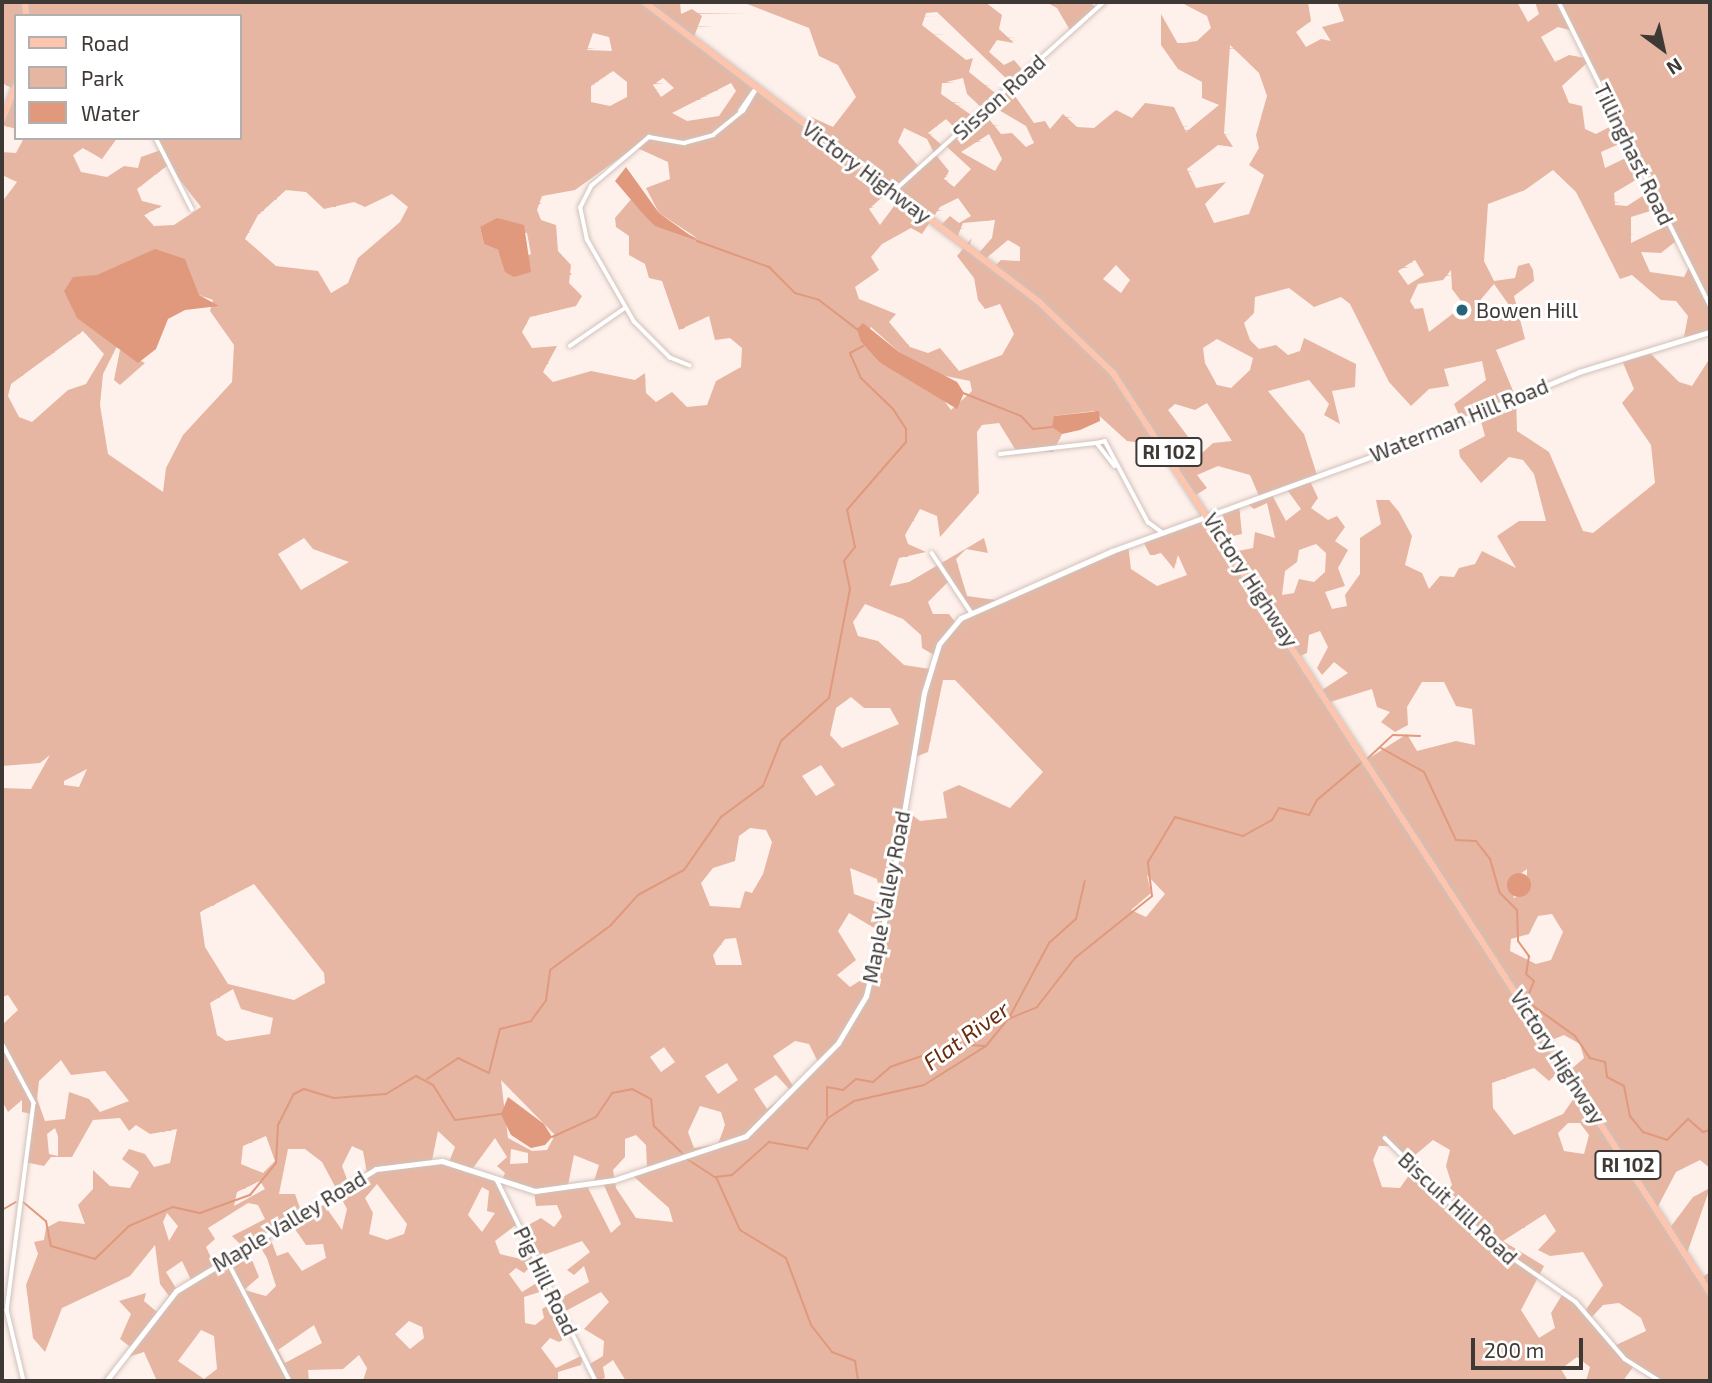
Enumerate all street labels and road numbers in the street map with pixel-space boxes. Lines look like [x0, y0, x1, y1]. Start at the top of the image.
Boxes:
street label: Sisson Road [948, 49, 1050, 145]
street label: Tillinghast Road [1589, 79, 1679, 229]
street label: Victory Highway [797, 115, 937, 229]
street label: Waterman Hill Road [1366, 373, 1552, 467]
road number: RI 102 [1134, 436, 1204, 467]
street label: Victory Highway [1198, 508, 1304, 652]
street label: Maple Valley Road [857, 808, 915, 986]
street label: Victory Highway [1505, 985, 1611, 1129]
street label: Biscuit Hill Road [1393, 1146, 1523, 1270]
road number: RI 102 [1593, 1149, 1663, 1180]
street label: Maple Valley Road [207, 1165, 371, 1277]
street label: Pig Hill Road [509, 1222, 583, 1340]

